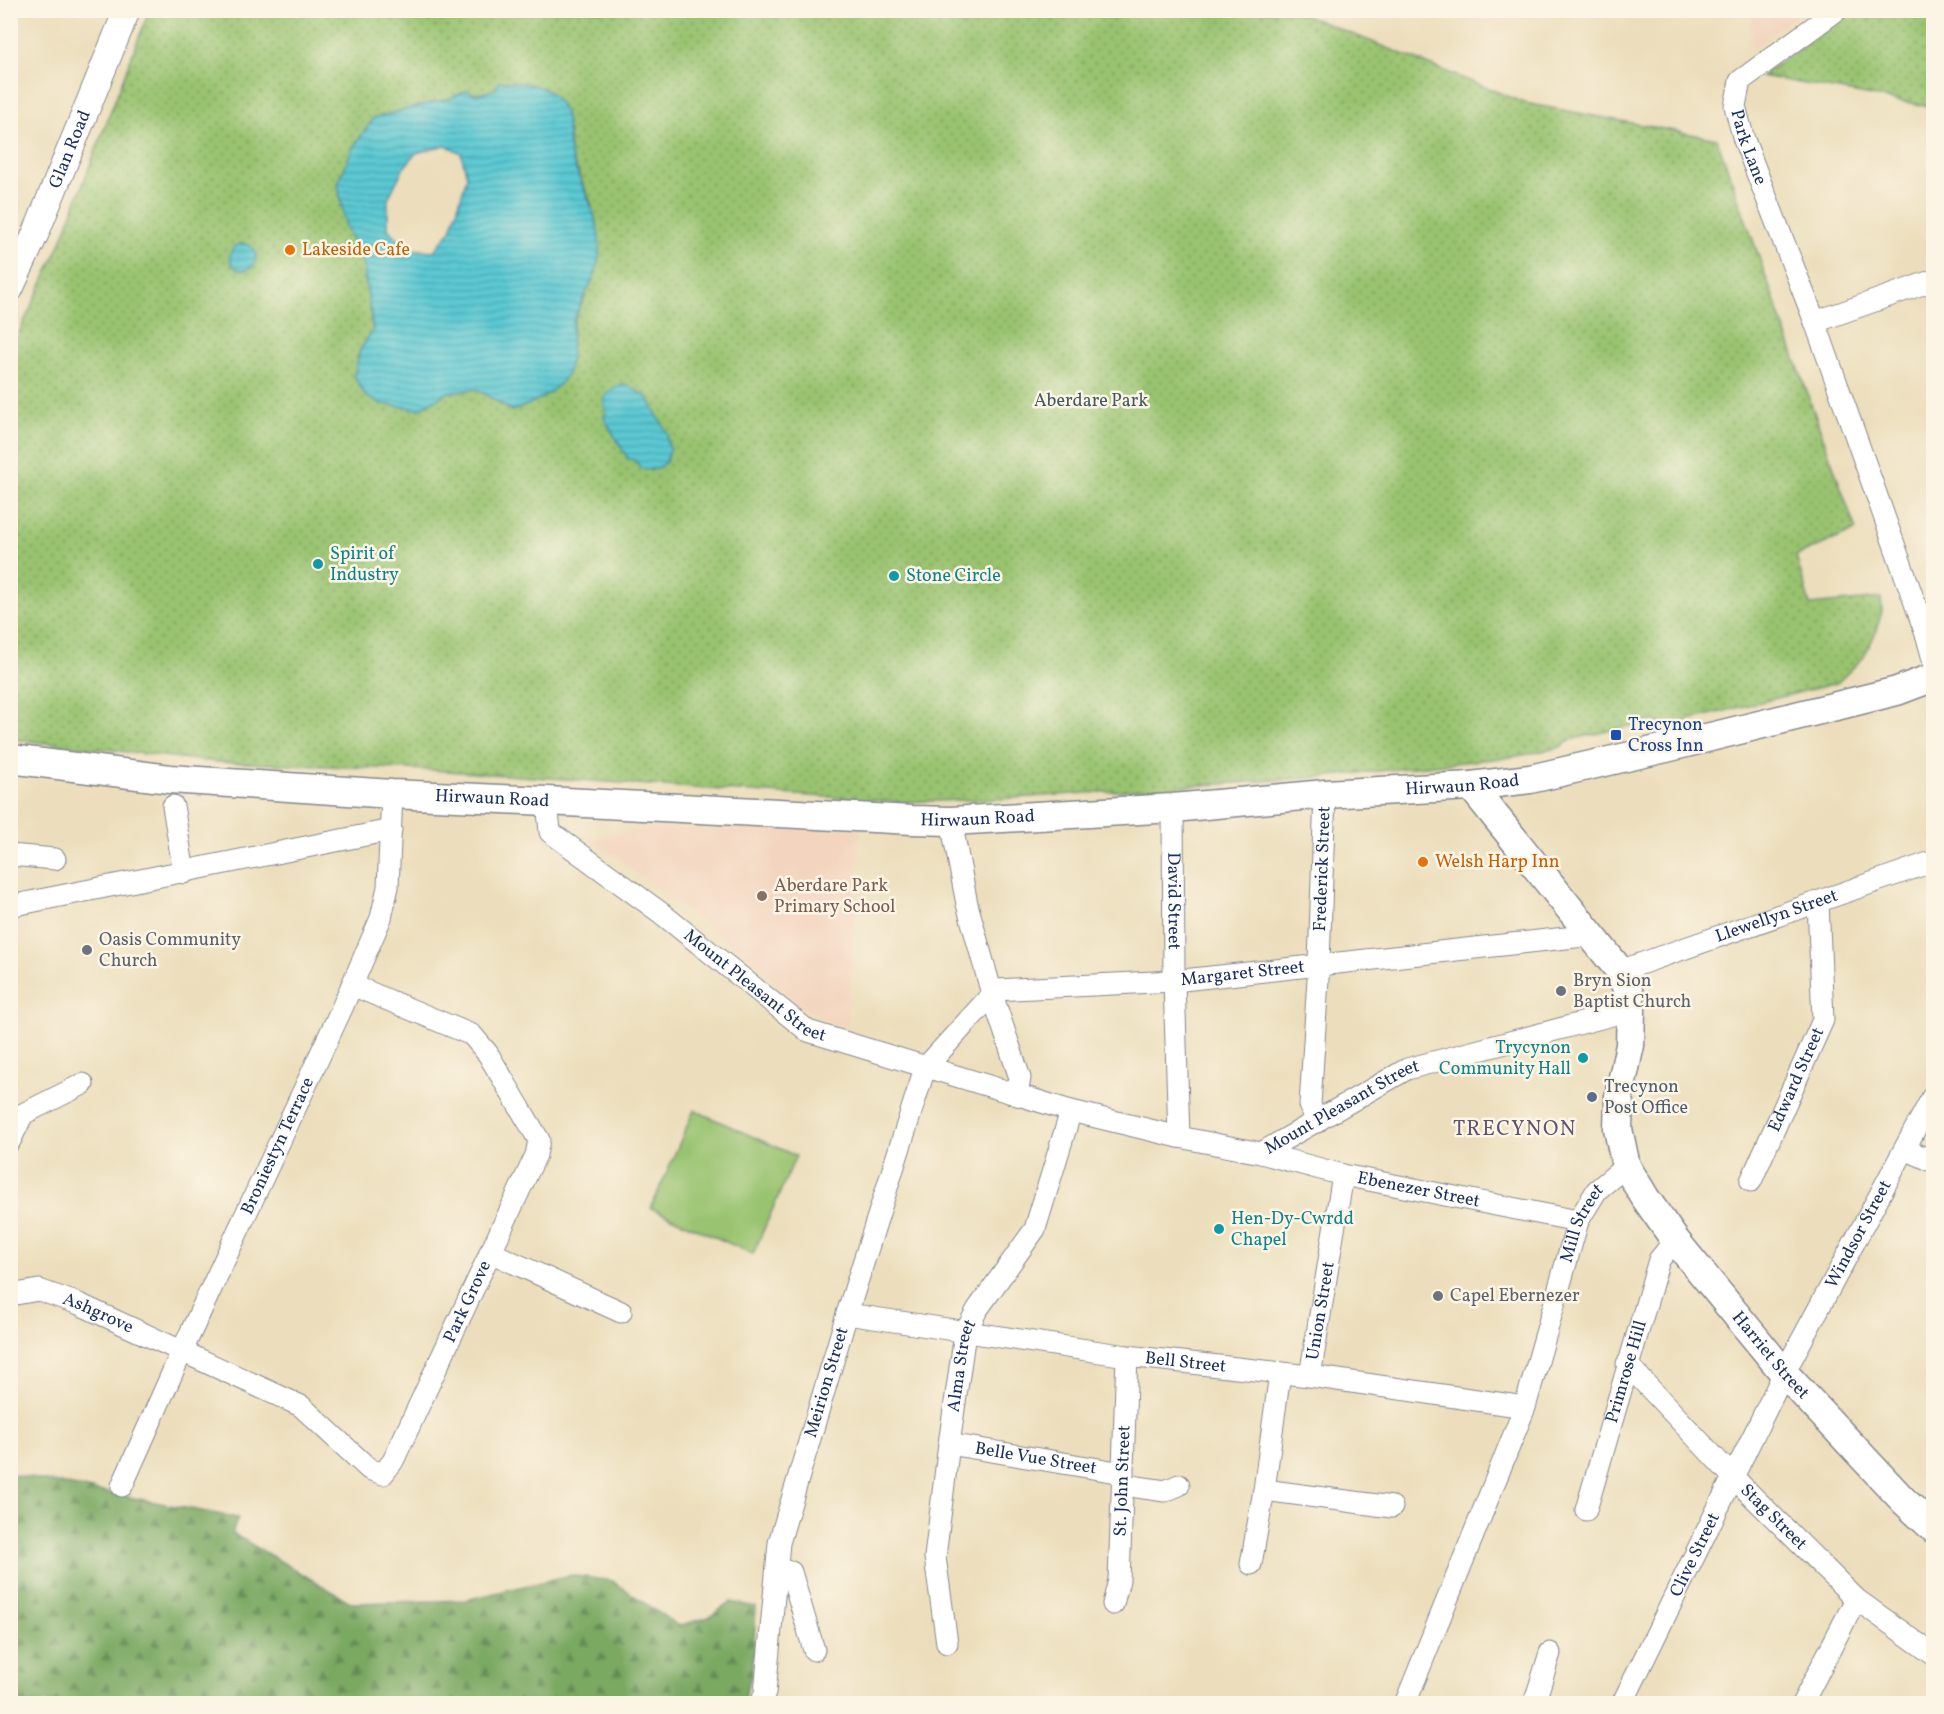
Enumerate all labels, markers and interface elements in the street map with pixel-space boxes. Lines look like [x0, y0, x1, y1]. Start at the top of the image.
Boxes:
street label: Glan Road [43, 106, 97, 192]
street label: Park Lane [1724, 107, 1773, 189]
place label: Lakeside Cafe [302, 238, 410, 263]
marker: Lakeside Cafe [283, 243, 297, 257]
park label: Aberdare Park [1034, 389, 1148, 414]
place label: Spirit of Industry [330, 542, 399, 588]
marker: Spirit of Industry [311, 557, 325, 571]
place label: Stone Circle [906, 564, 1001, 589]
marker: Stone Circle [887, 569, 901, 583]
place label: Trecynon Cross Inn [1628, 713, 1704, 759]
marker: Trecynon Cross Inn [1609, 728, 1623, 742]
street label: Hirwaun Road [1404, 768, 1521, 802]
street label: Hirwaun Road [434, 783, 550, 814]
street label: Hirwaun Road [920, 804, 1035, 834]
street label: Frederick Street [1308, 806, 1337, 932]
place label: Welsh Harp Inn [1435, 850, 1560, 875]
street label: David Street [1161, 852, 1186, 950]
marker: Welsh Harp Inn [1416, 855, 1430, 869]
place label: Aberdare Park Primary School [774, 874, 895, 920]
street label: Llewellyn Street [1712, 883, 1841, 949]
marker: Aberdare Park Primary School [755, 889, 769, 903]
street label: Mount Pleasant Street [678, 923, 829, 1048]
place label: Oasis Community Church [99, 928, 241, 974]
marker: Oasis Community Church [80, 943, 94, 957]
street label: Margaret Street [1179, 954, 1306, 993]
place label: Bryn Sion Baptist Church [1573, 969, 1692, 1015]
marker: Bryn Sion Baptist Church [1554, 984, 1568, 998]
street label: Edward Street [1762, 1023, 1831, 1136]
place label: Trycynon Community Hall [1439, 1036, 1571, 1082]
marker: Trycynon Community Hall [1576, 1051, 1590, 1065]
street label: Mount Pleasant Street [1260, 1054, 1422, 1161]
street label: Broniestyn Terrace [235, 1073, 321, 1219]
place label: Trecynon Post Office [1604, 1075, 1688, 1121]
marker: Trecynon Post Office [1585, 1090, 1599, 1104]
district label: TRECYNON [1453, 1115, 1577, 1144]
street label: Ebenezer Street [1355, 1166, 1482, 1214]
street label: Windsor Street [1819, 1176, 1898, 1293]
street label: Mill Street [1554, 1177, 1609, 1265]
place label: Hen-Dy-Cwrdd Chapel [1231, 1207, 1354, 1253]
marker: Hen-Dy-Cwrdd Chapel [1212, 1222, 1226, 1236]
street label: Park Grove [437, 1256, 498, 1347]
street label: Union Street [1300, 1260, 1341, 1362]
place label: Capel Ebernezer [1450, 1284, 1580, 1309]
street label: Ashgrove [59, 1287, 138, 1340]
marker: Capel Ebernezer [1431, 1289, 1445, 1303]
street label: Harriet Street [1726, 1306, 1815, 1405]
street label: Alma Street [941, 1315, 983, 1414]
street label: Primrose Hill [1599, 1317, 1653, 1426]
street label: Meirion Street [798, 1324, 855, 1441]
street label: Bell Street [1144, 1346, 1227, 1379]
street label: St. John Street [1108, 1424, 1137, 1537]
street label: Belle Vue Street [973, 1436, 1099, 1481]
street label: Stag Street [1734, 1478, 1813, 1556]
street label: Clive Street [1664, 1508, 1726, 1601]

